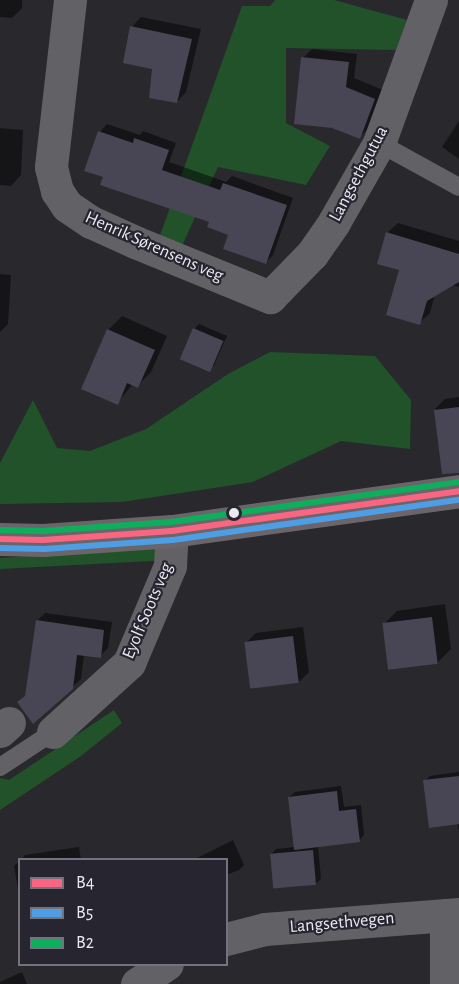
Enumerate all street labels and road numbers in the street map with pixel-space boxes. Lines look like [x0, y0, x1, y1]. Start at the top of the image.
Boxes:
street label: Langsethgutua [325, 123, 393, 225]
street label: Henrik Sørensens veg [82, 207, 226, 287]
street label: Eyolf Soots veg [118, 560, 178, 662]
street label: Langsethvegen [289, 908, 395, 938]

